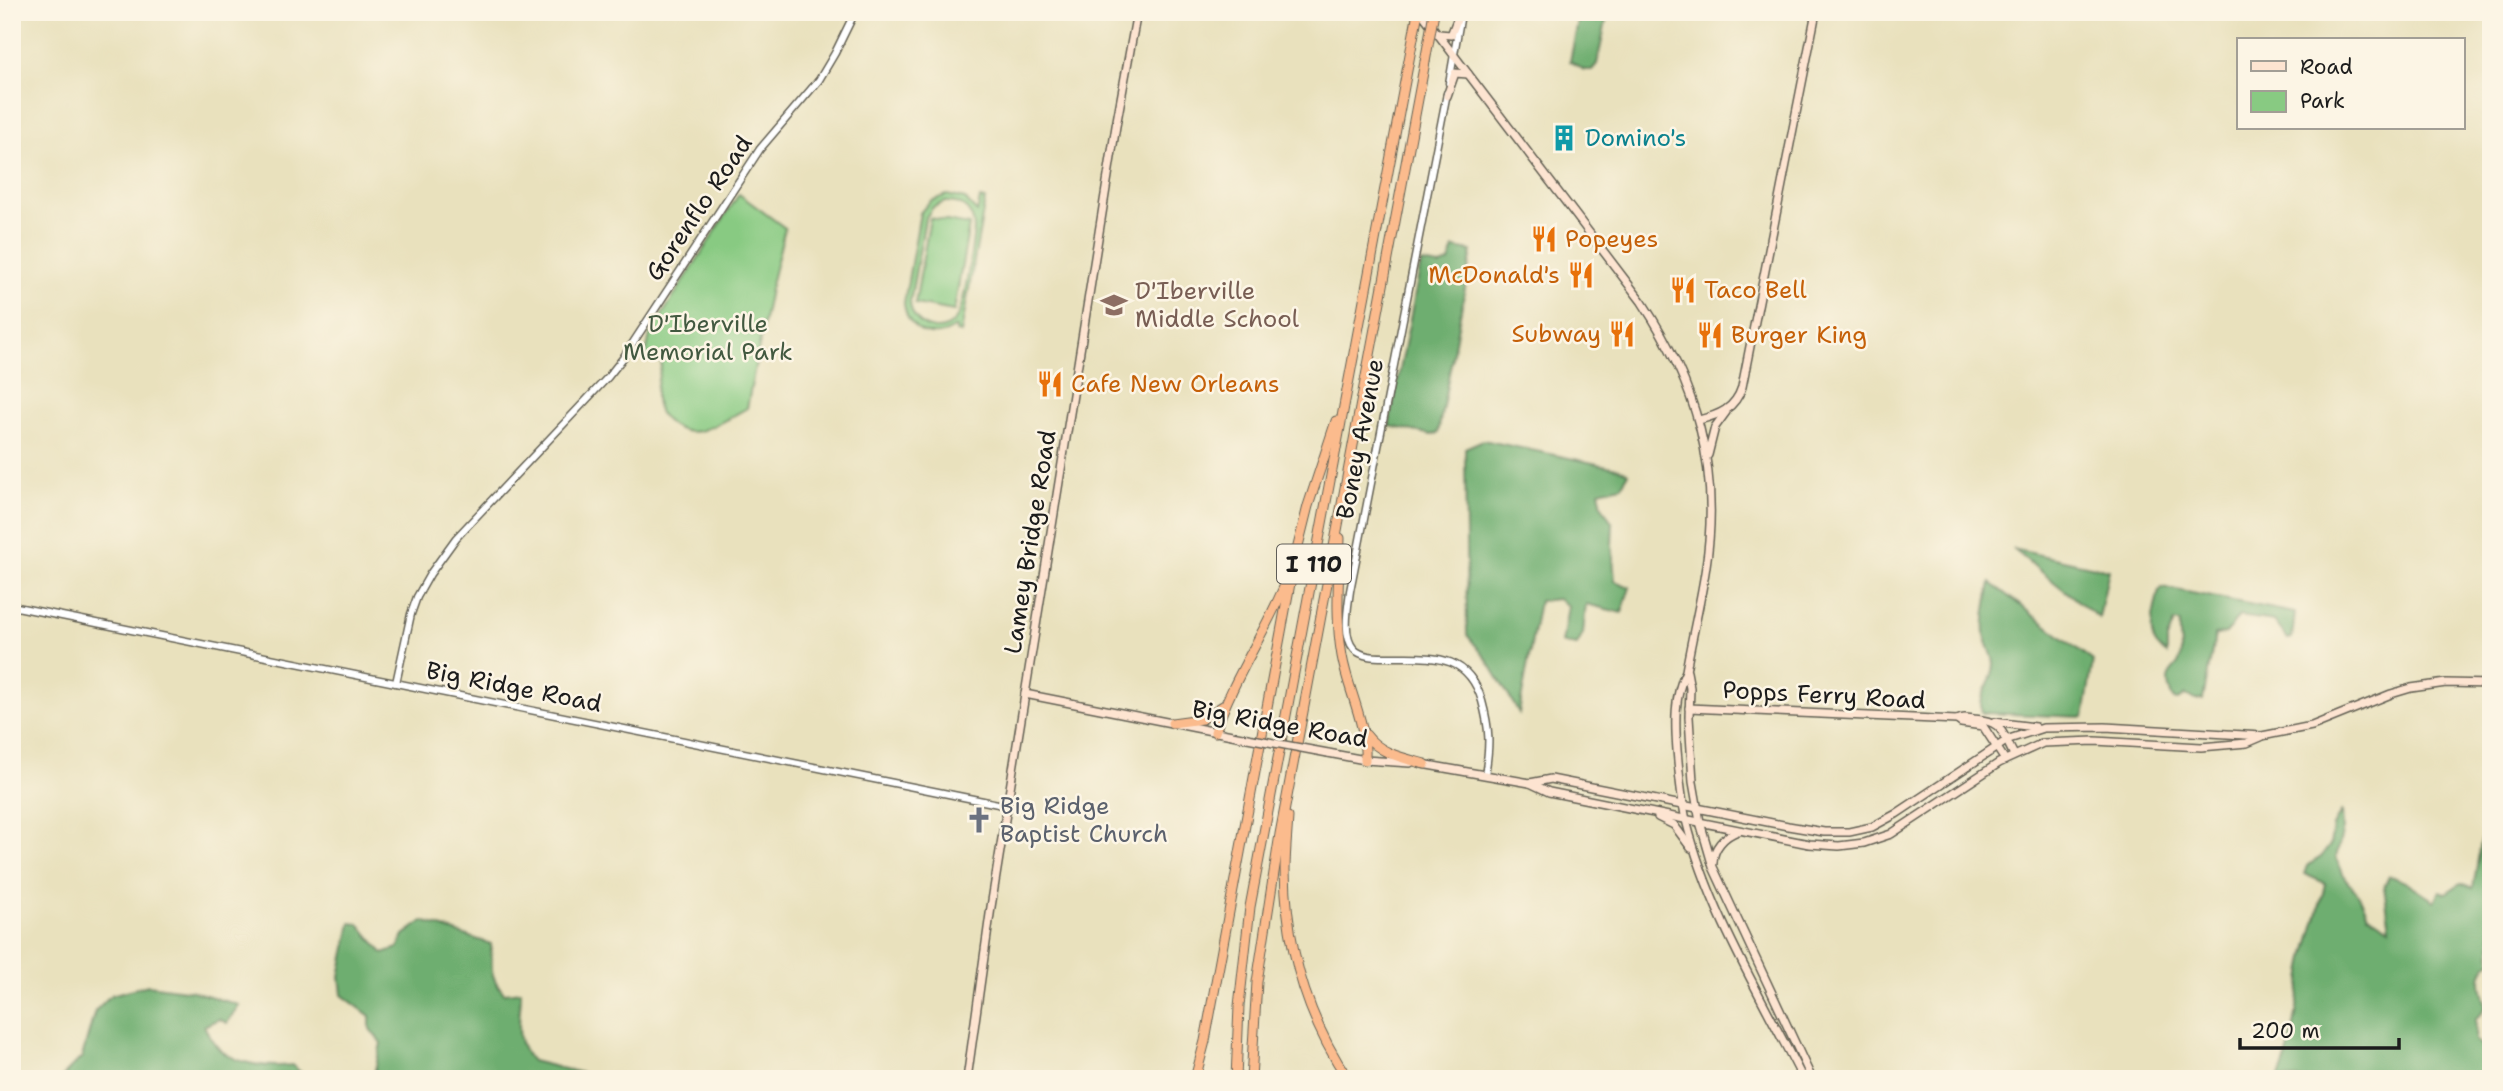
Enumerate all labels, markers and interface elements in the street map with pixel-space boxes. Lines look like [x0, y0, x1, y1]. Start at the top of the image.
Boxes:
legend [2237, 38, 2464, 130]
text: Road [2300, 53, 2353, 81]
text: Park [2300, 87, 2345, 115]
place label: Domino's [1585, 122, 1686, 154]
building icon: Domino's [1549, 123, 1579, 153]
street label: Gorenflo Road [638, 129, 760, 287]
place label: Popeyes [1565, 223, 1658, 255]
restaurant icon: Popeyes [1529, 224, 1559, 254]
place label: McDonald's [1428, 259, 1560, 291]
restaurant icon: McDonald's [1566, 260, 1596, 290]
place label: Taco Bell [1704, 274, 1807, 306]
place label: D'Iberville Middle School [1135, 275, 1300, 335]
restaurant icon: Taco Bell [1668, 275, 1698, 305]
school or university icon: D'Iberville Middle School [1099, 290, 1129, 320]
park label: D'Iberville Memorial Park [623, 308, 793, 368]
place label: Subway [1512, 318, 1601, 350]
restaurant icon: Subway [1607, 319, 1637, 349]
place label: Burger King [1731, 319, 1867, 351]
restaurant icon: Burger King [1695, 320, 1725, 350]
street label: Boney Avenue [1329, 356, 1391, 522]
place label: Cafe New Orleans [1071, 368, 1280, 400]
restaurant icon: Cafe New Orleans [1035, 369, 1065, 399]
street label: Lamey Bridge Road [996, 428, 1064, 656]
road number: I 110 [1277, 544, 1351, 584]
street label: Big Ridge Road [424, 654, 604, 720]
street label: Popps Ferry Road [1722, 674, 1926, 716]
street label: Big Ridge Road [1190, 693, 1370, 755]
place label: Big Ridge Baptist Church [1000, 790, 1168, 850]
church icon: Big Ridge Baptist Church [964, 805, 994, 835]
scale bar [2240, 1007, 2400, 1051]
text: 200 m [2251, 1017, 2320, 1045]

